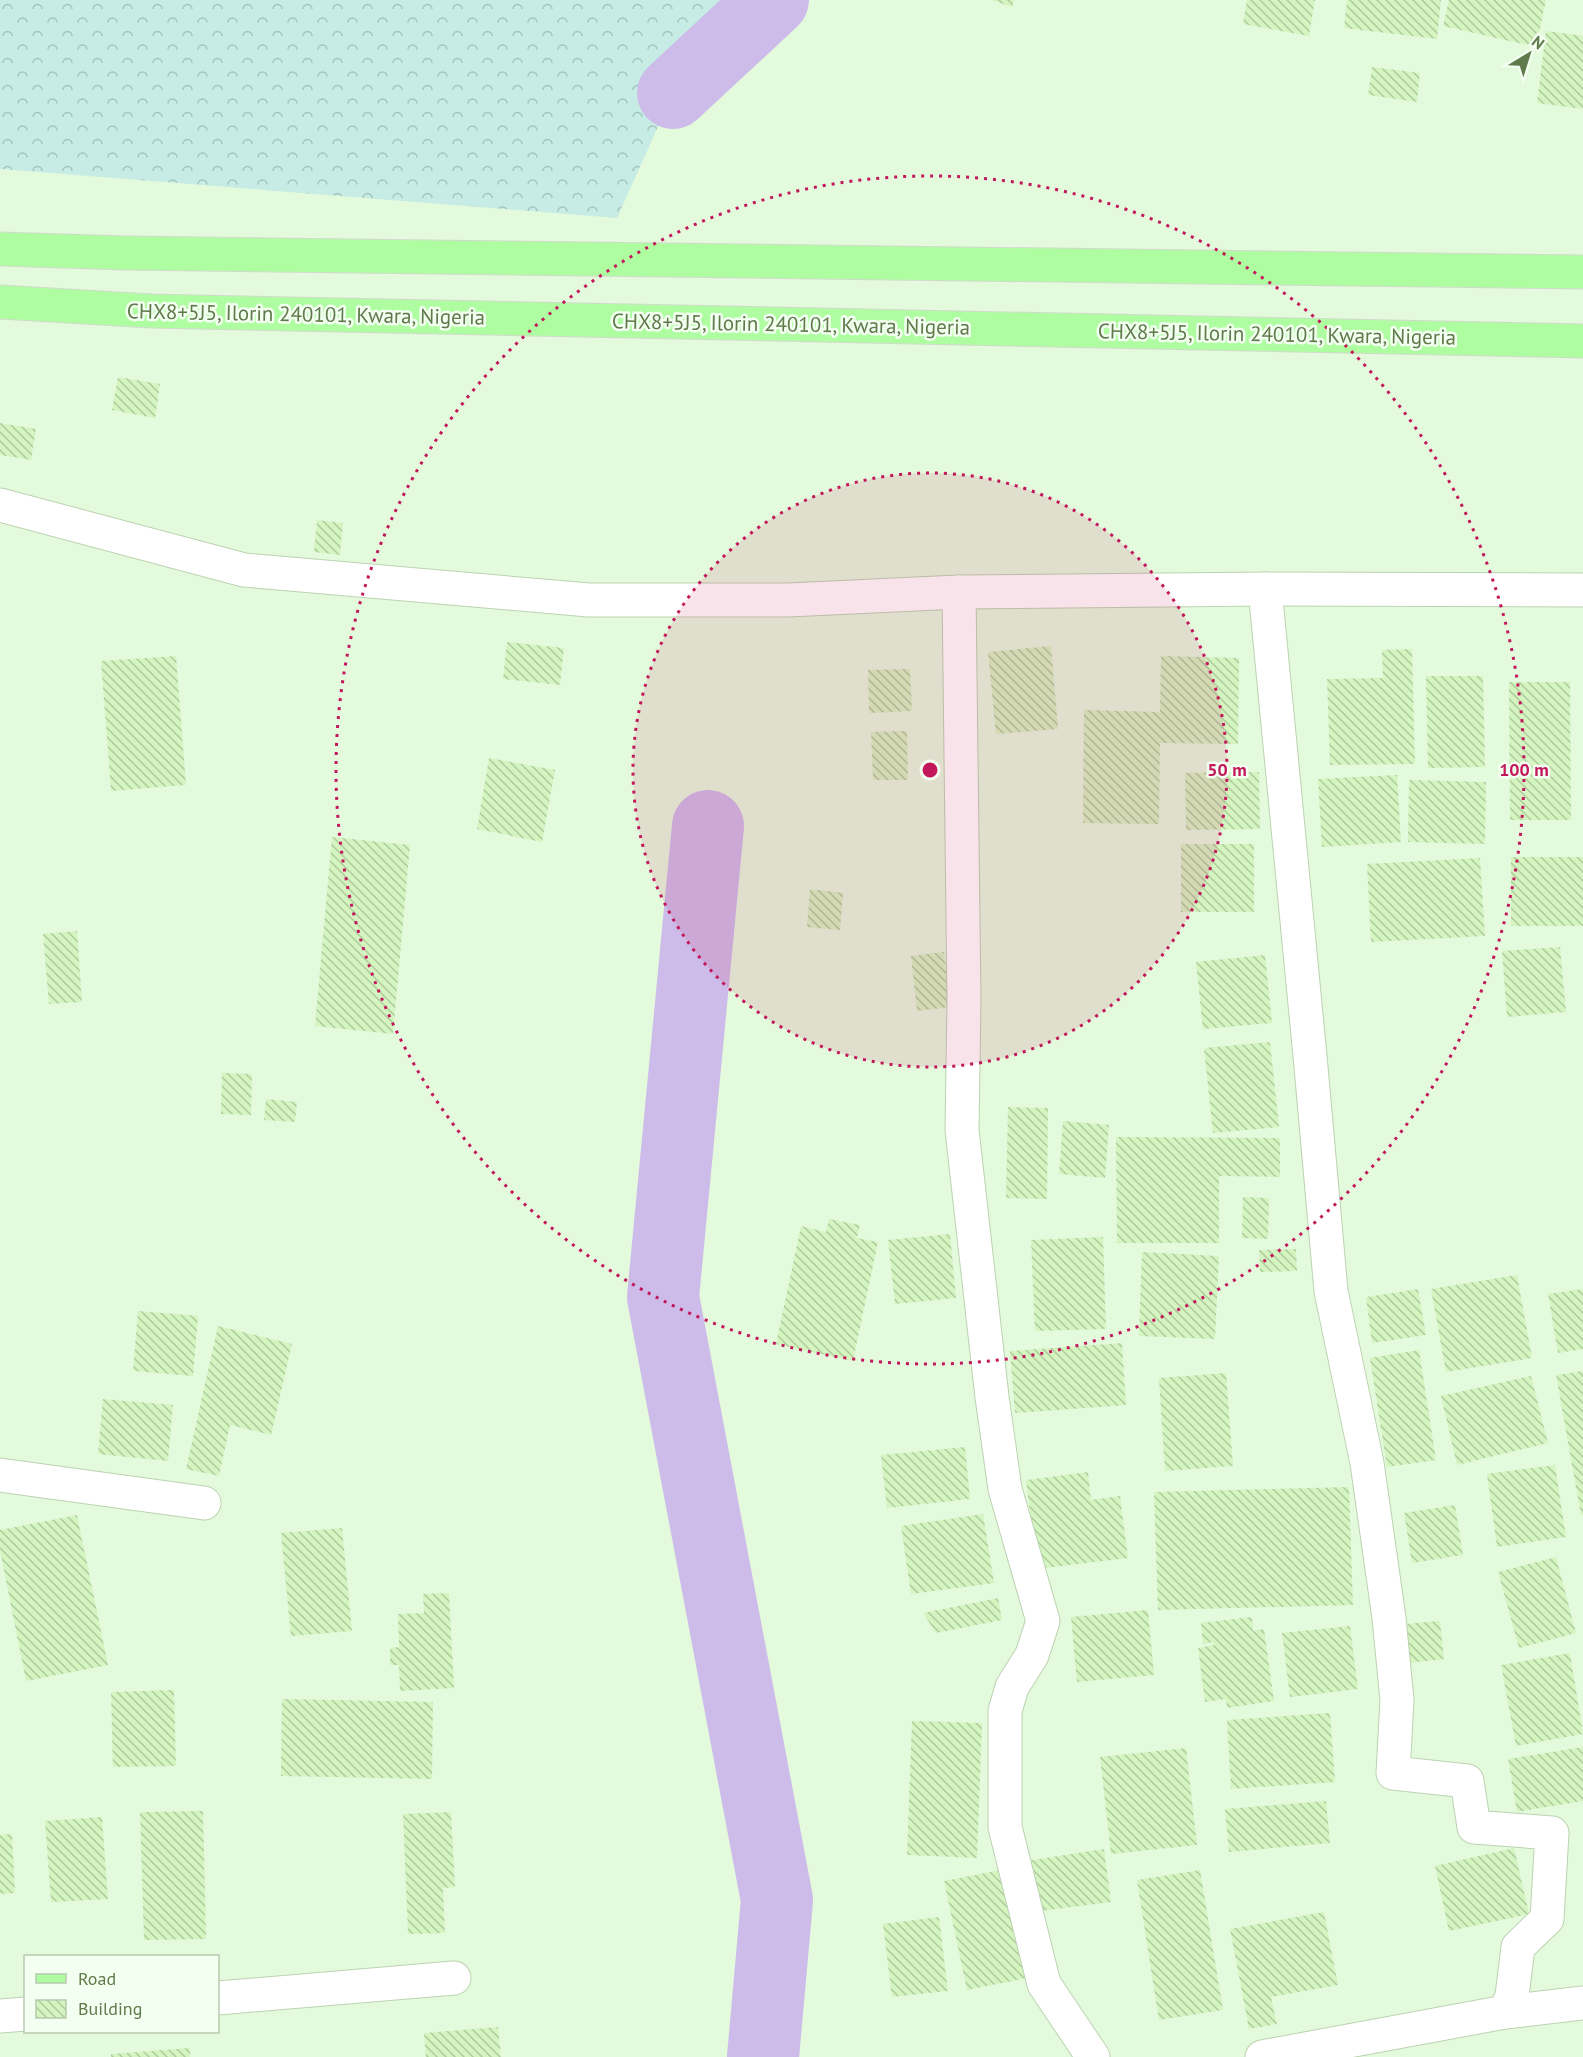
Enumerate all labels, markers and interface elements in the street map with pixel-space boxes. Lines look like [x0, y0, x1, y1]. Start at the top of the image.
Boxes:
north arrow [1499, 24, 1559, 84]
text: N [1528, 31, 1549, 53]
street label: CHX8+5J5, Ilorin 240101, Kwara, Nigeria [127, 297, 485, 331]
street label: CHX8+5J5, Ilorin 240101, Kwara, Nigeria [612, 307, 970, 341]
street label: CHX8+5J5, Ilorin 240101, Kwara, Nigeria [1098, 317, 1456, 351]
text: 50 m [1207, 758, 1247, 781]
text: 100 m [1499, 758, 1549, 781]
centre of rings [920, 760, 940, 780]
legend [24, 1955, 219, 2033]
text: Road [78, 1967, 116, 1990]
text: Building [78, 1997, 142, 2020]

